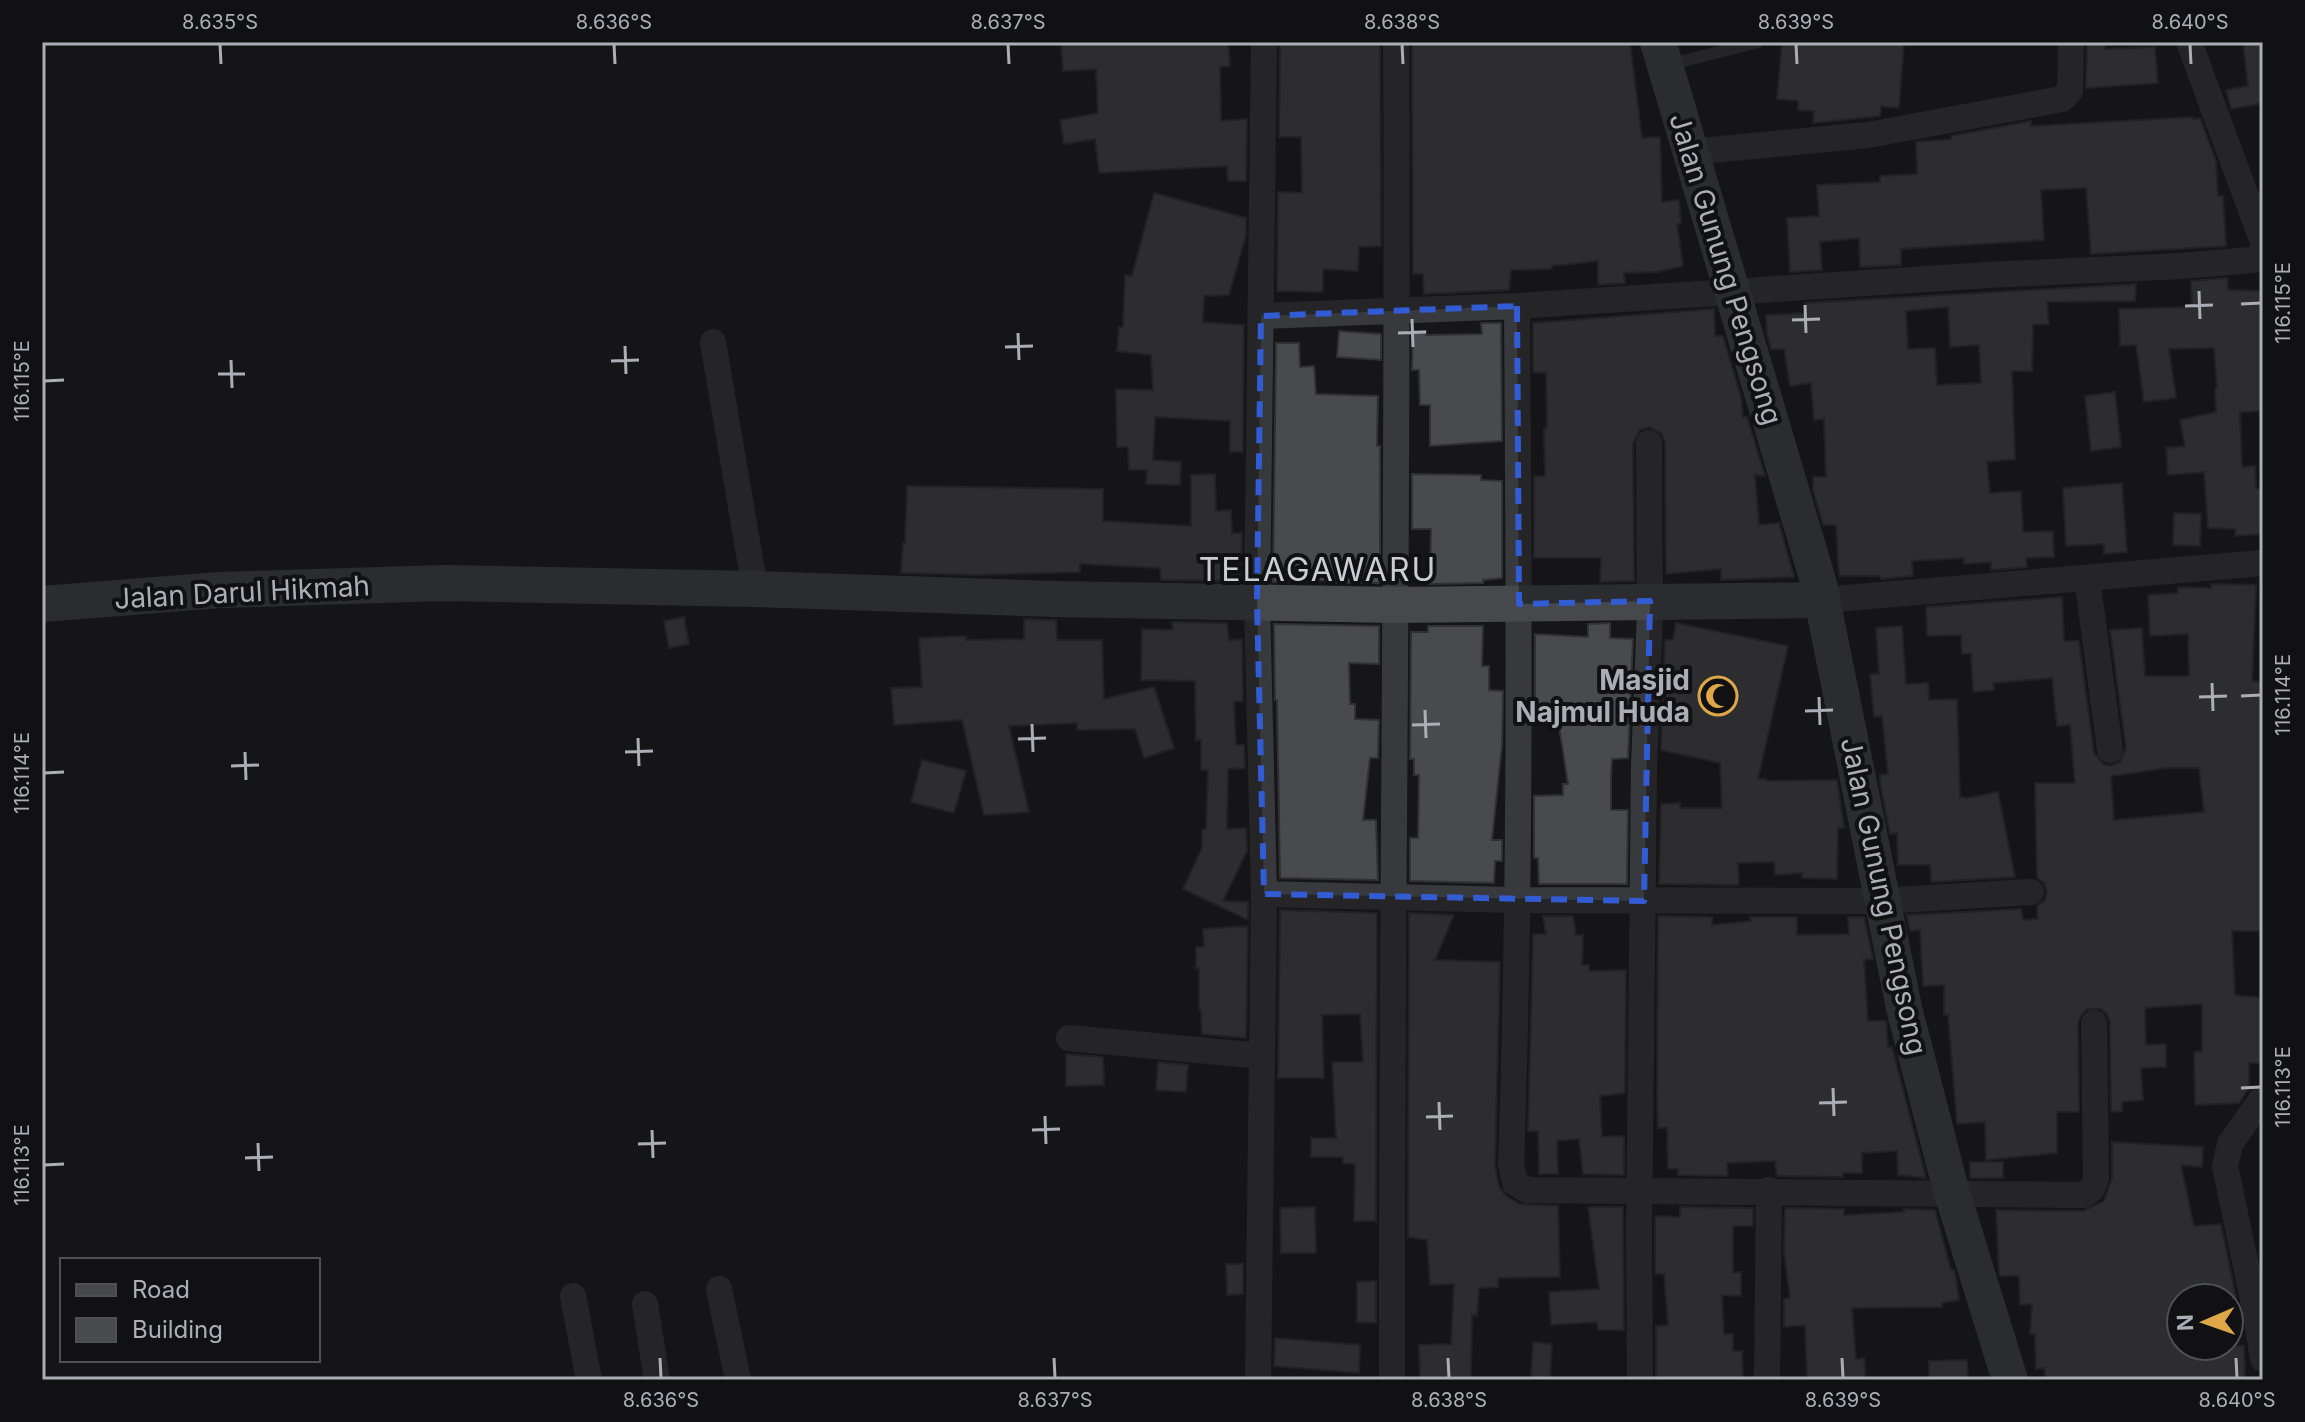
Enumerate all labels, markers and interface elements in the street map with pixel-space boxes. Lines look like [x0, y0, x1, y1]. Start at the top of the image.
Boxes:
text: 8.635°S [182, 10, 258, 34]
text: 8.636°S [576, 10, 652, 34]
text: 8.637°S [970, 10, 1046, 34]
text: 8.638°S [1364, 10, 1440, 34]
text: 8.639°S [1758, 10, 1834, 34]
text: 8.640°S [2151, 10, 2229, 34]
street label: Jalan Gunung Pengsong [1662, 109, 1790, 429]
text: 116.115°E [2271, 262, 2295, 344]
text: 116.115°E [10, 340, 34, 422]
district label: TELAGAWARU [1199, 550, 1437, 589]
street label: Jalan Darul Hikmah [113, 568, 371, 616]
text: 116.114°E [2271, 654, 2295, 736]
place label: Masjid Najmul Huda [1515, 663, 1690, 729]
mosque icon: Masjid Najmul Huda [1697, 675, 1739, 717]
text: 116.114°E [10, 732, 34, 814]
street label: Jalan Gunung Pengsong [1834, 734, 1934, 1058]
text: 116.113°E [2271, 1046, 2295, 1128]
text: 116.113°E [10, 1124, 34, 1206]
legend [60, 1258, 320, 1362]
text: Road [132, 1275, 190, 1304]
north arrow [2165, 1282, 2245, 1362]
text: N [2172, 1314, 2198, 1332]
text: Building [132, 1315, 223, 1344]
text: 8.636°S [623, 1388, 699, 1412]
text: 8.637°S [1017, 1388, 1093, 1412]
text: 8.638°S [1411, 1388, 1487, 1412]
text: 8.639°S [1805, 1388, 1881, 1412]
text: 8.640°S [2198, 1388, 2276, 1412]

